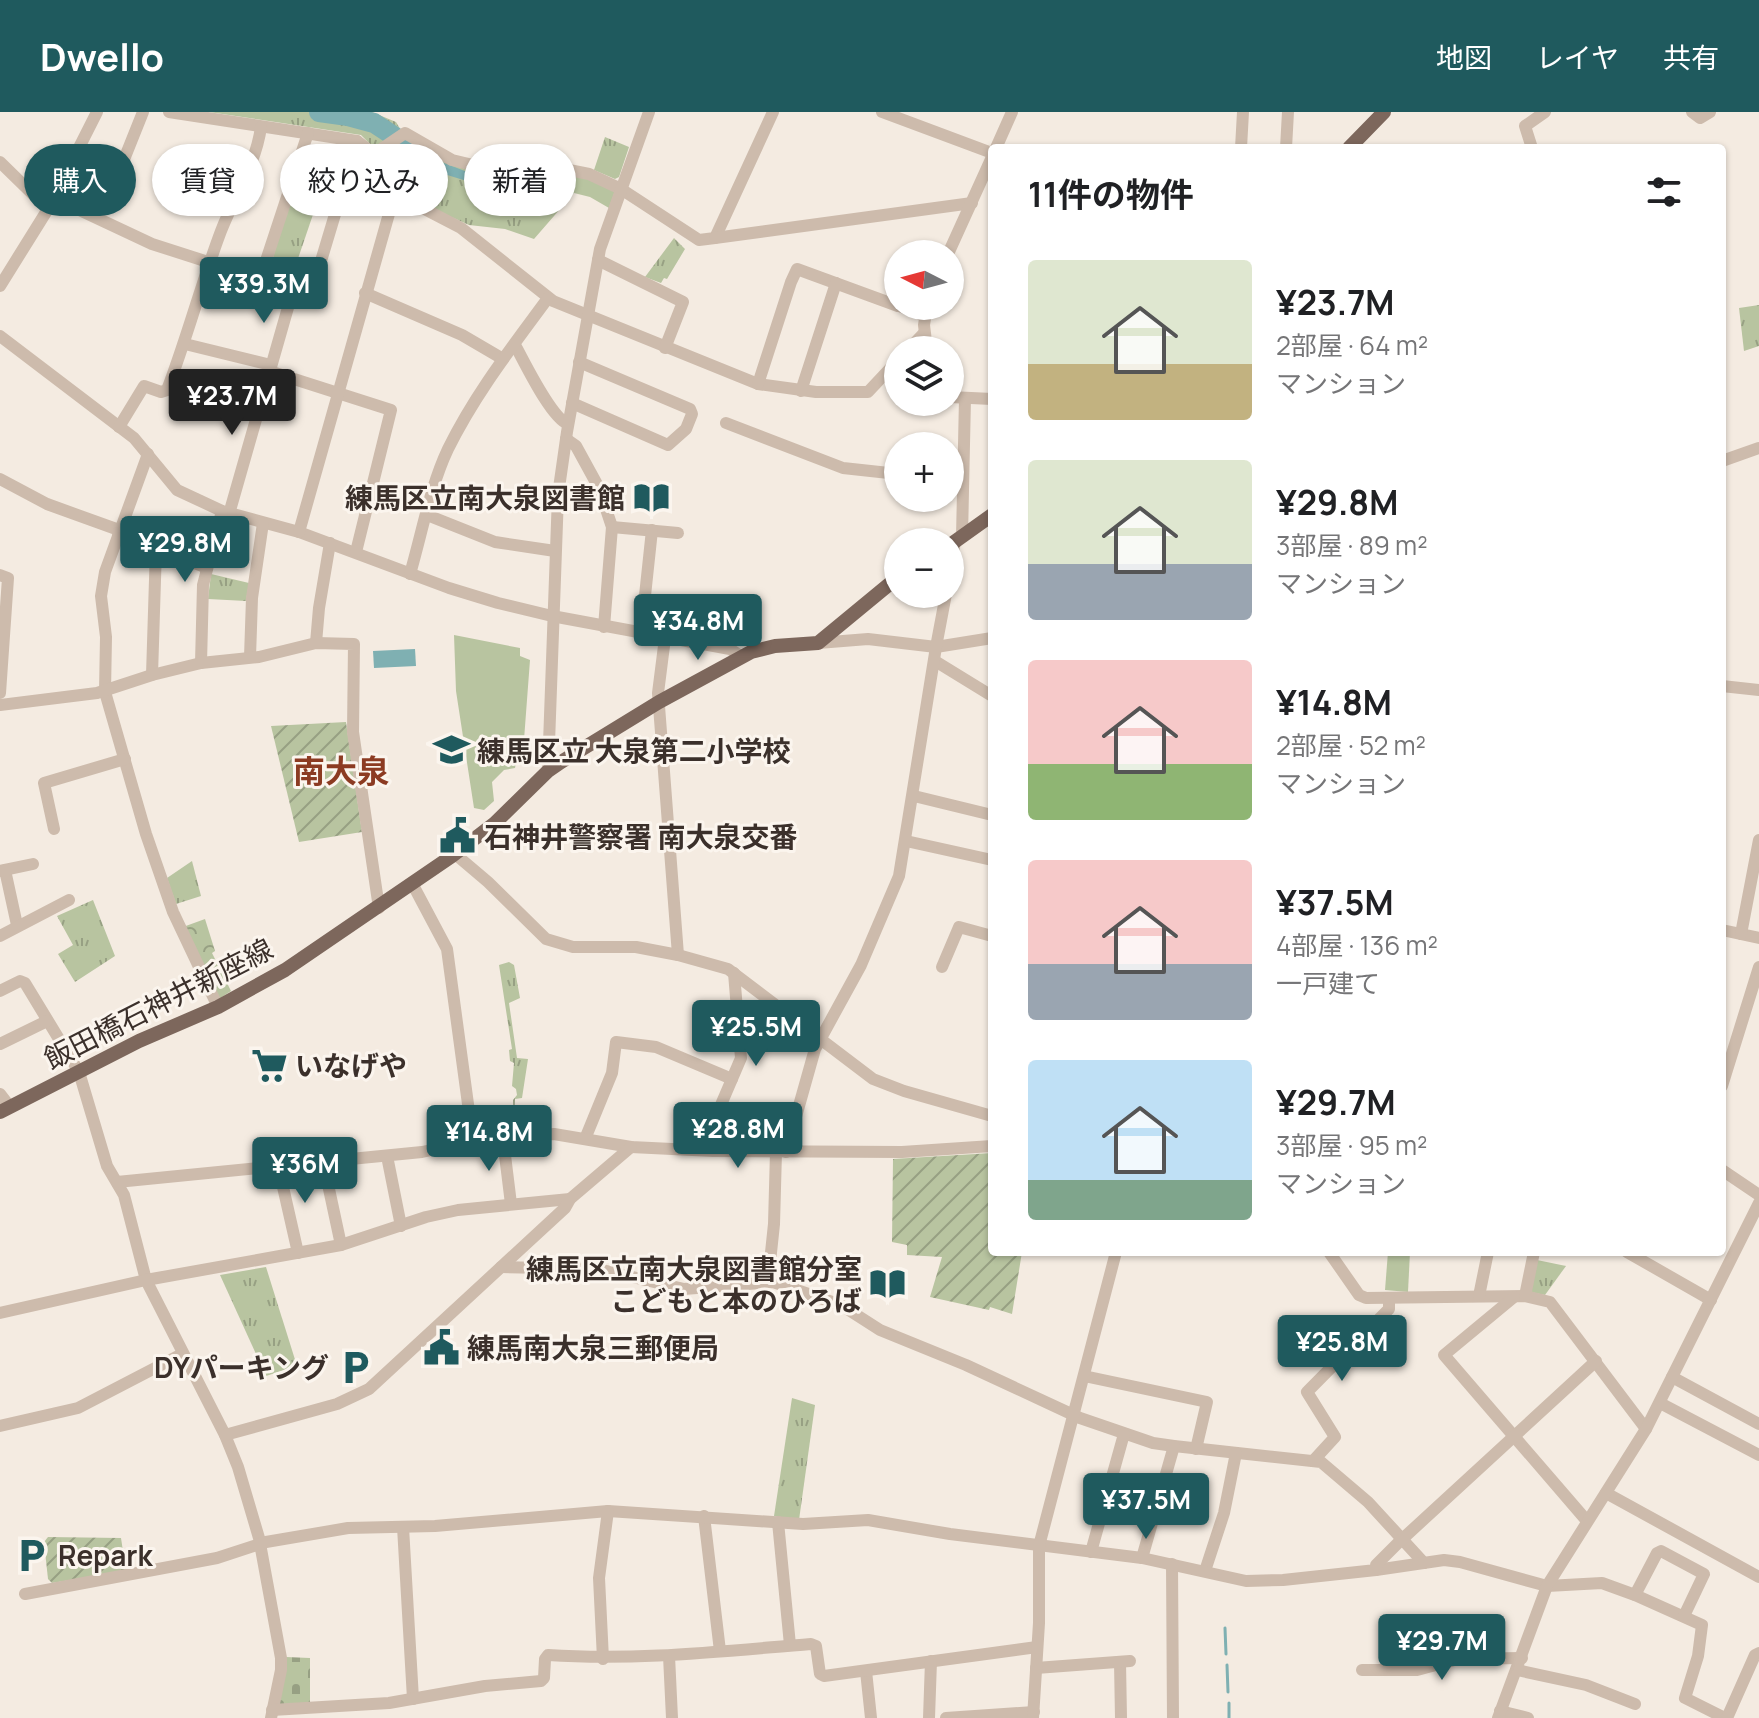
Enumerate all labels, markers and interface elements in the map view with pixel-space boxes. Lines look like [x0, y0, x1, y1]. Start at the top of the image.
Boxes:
text: Dwello [40, 30, 164, 82]
text: 地図 [1436, 38, 1492, 76]
text: レイヤ [1536, 38, 1619, 76]
text: 共有 [1663, 38, 1719, 76]
chip: 購入 [24, 144, 136, 216]
chip: 賃貸 [152, 144, 264, 216]
chip: 絞り込み [280, 144, 448, 216]
chip: 新着 [464, 144, 576, 216]
icon: filters [1642, 170, 1686, 214]
text: 11件の物件 [1028, 171, 1194, 217]
north arrow [884, 240, 964, 320]
map controls [884, 240, 964, 608]
pin: ¥39.3M [199, 257, 329, 325]
text: ¥39.3M [218, 265, 310, 301]
text: ¥23.7M [1276, 279, 1394, 325]
icon: home [1092, 292, 1188, 388]
text: 2部屋 · 64 m² [1276, 327, 1428, 363]
button: layers [884, 336, 964, 416]
text: マンション [1276, 365, 1406, 401]
pin: ¥23.7M [167, 369, 297, 437]
text: ¥23.7M [187, 377, 277, 413]
button: + [884, 432, 964, 512]
place label: 練馬区立南大泉図書館 [345, 478, 625, 516]
library icon: 練馬区立南大泉図書館 [632, 478, 670, 516]
text: ¥29.8M [1276, 479, 1398, 525]
icon: home [1092, 492, 1188, 588]
pin: ¥29.8M [120, 516, 250, 584]
text: ¥29.8M [138, 524, 232, 560]
text: 3部屋 · 89 m² [1276, 527, 1428, 563]
button: − [884, 528, 964, 608]
text: マンション [1276, 565, 1406, 601]
pin: ¥34.8M [633, 594, 763, 662]
text: ¥34.8M [652, 602, 744, 638]
text: ¥14.8M [1276, 679, 1392, 725]
icon: home [1092, 692, 1188, 788]
text: 2部屋 · 52 m² [1276, 727, 1426, 763]
school or university icon: 練馬区立 大泉第二小学校 [432, 731, 470, 769]
place label: 練馬区立 大泉第二小学校 [477, 731, 791, 769]
district label: 南大泉 [293, 749, 389, 793]
text: マンション [1276, 765, 1406, 801]
public building icon: 石神井警察署 南大泉交番 [439, 817, 477, 855]
place label: 石神井警察署 南大泉交番 [484, 817, 798, 855]
text: ¥37.5M [1276, 879, 1393, 925]
icon: home [1092, 892, 1188, 988]
text: 4部屋 · 136 m² [1276, 927, 1438, 963]
street label: 飯田橋石神井新座線 [37, 929, 279, 1077]
text: 一戸建て [1276, 965, 1380, 1001]
pin: ¥25.5M [691, 1000, 821, 1068]
text: ¥25.5M [710, 1008, 802, 1044]
supermarket icon: いなげや [250, 1046, 288, 1084]
place label: いなげや [295, 1046, 407, 1084]
text: ¥29.7M [1276, 1079, 1396, 1125]
icon: home [1092, 1092, 1188, 1188]
pin: ¥28.8M [673, 1102, 803, 1170]
pin: ¥14.8M [424, 1105, 554, 1173]
text: ¥28.8M [691, 1110, 785, 1146]
text: ¥14.8M [445, 1113, 533, 1149]
text: 3部屋 · 95 m² [1276, 1127, 1427, 1163]
pin: ¥36M [258, 1137, 352, 1205]
text: ¥36M [270, 1145, 340, 1181]
text: マンション [1276, 1165, 1406, 1201]
place label: 練馬区立南大泉図書館分室 こどもと本のひろば [526, 1249, 862, 1319]
library icon: 練馬区立南大泉図書館分室 こどもと本のひろば [869, 1265, 907, 1303]
pin: ¥25.8M [1277, 1315, 1407, 1383]
text: ¥25.8M [1296, 1323, 1388, 1359]
public building icon: 練馬南大泉三郵便局 [422, 1328, 460, 1366]
place label: 練馬南大泉三郵便局 [467, 1328, 719, 1366]
place label: DYパーキング [154, 1348, 329, 1386]
parking icon: DYパーキング [336, 1348, 374, 1386]
pin: ¥37.5M [1081, 1473, 1211, 1541]
text: ¥37.5M [1101, 1481, 1191, 1517]
parking icon: Repark [13, 1536, 51, 1574]
place label: Repark [58, 1536, 153, 1574]
pin: ¥29.7M [1377, 1614, 1507, 1682]
text: ¥29.7M [1396, 1622, 1488, 1658]

